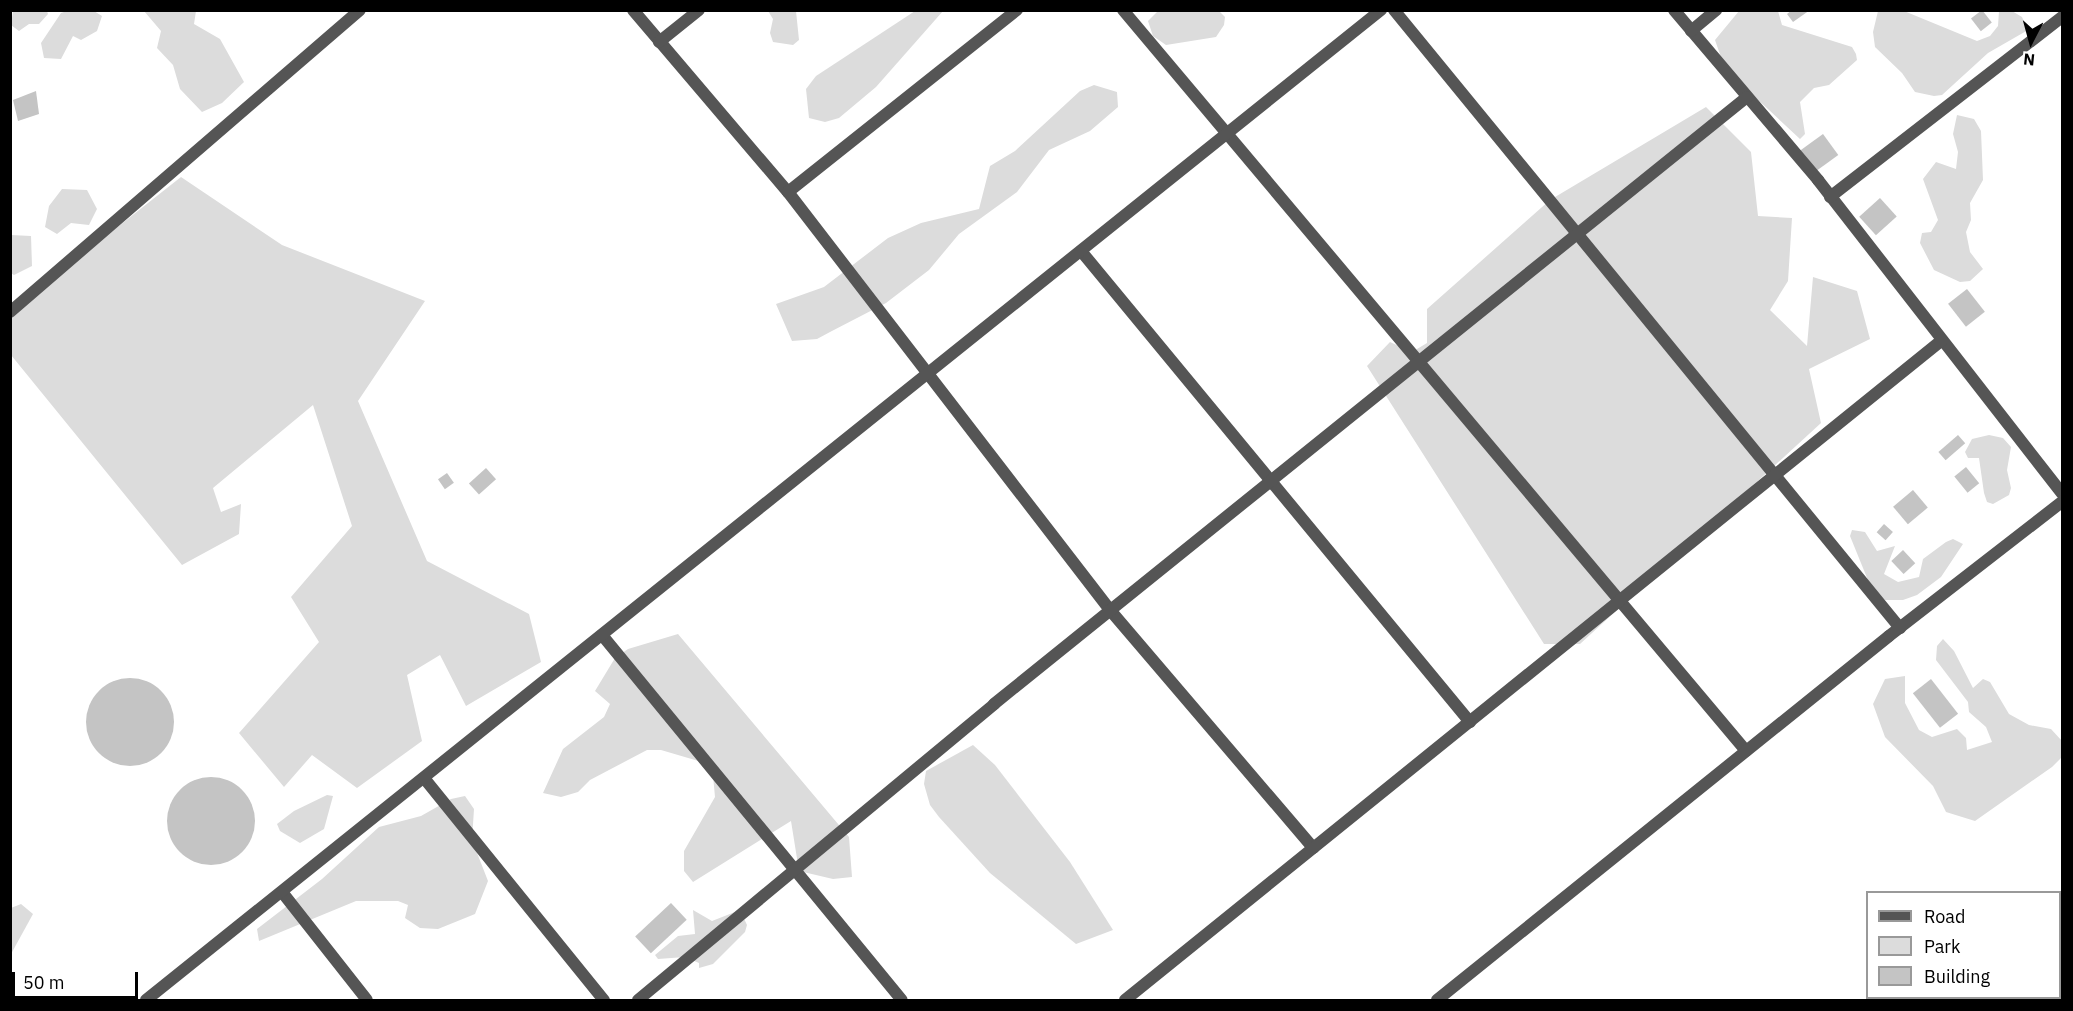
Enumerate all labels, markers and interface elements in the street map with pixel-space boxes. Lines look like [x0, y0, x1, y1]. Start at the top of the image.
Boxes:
north arrow [2001, 12, 2061, 72]
text: N [2022, 49, 2036, 70]
legend [1866, 891, 2061, 999]
text: Road [1924, 905, 1965, 928]
text: Park [1924, 935, 1960, 958]
scale bar [15, 960, 141, 998]
text: Building [1924, 965, 1990, 988]
text: 50 m [23, 971, 65, 994]

